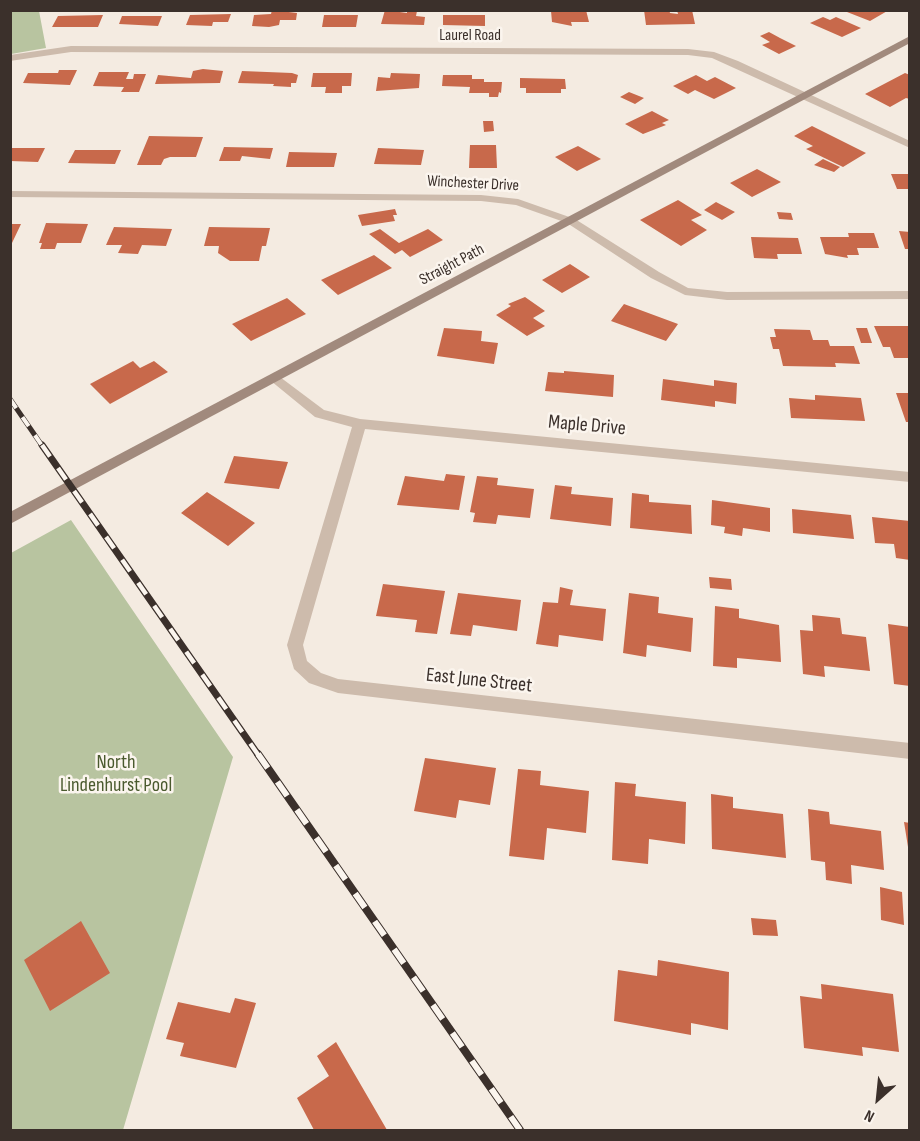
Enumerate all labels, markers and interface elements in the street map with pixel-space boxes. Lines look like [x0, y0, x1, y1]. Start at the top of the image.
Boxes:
street label: Laurel Road [439, 26, 501, 46]
street label: Winchester Drive [427, 172, 519, 196]
street label: Straight Path [416, 240, 488, 290]
street label: Maple Drive [547, 411, 627, 441]
street label: East June Street [425, 663, 533, 699]
park label: North Lindenhurst Pool [60, 751, 172, 798]
north arrow [848, 1069, 908, 1129]
text: N [861, 1105, 878, 1126]

